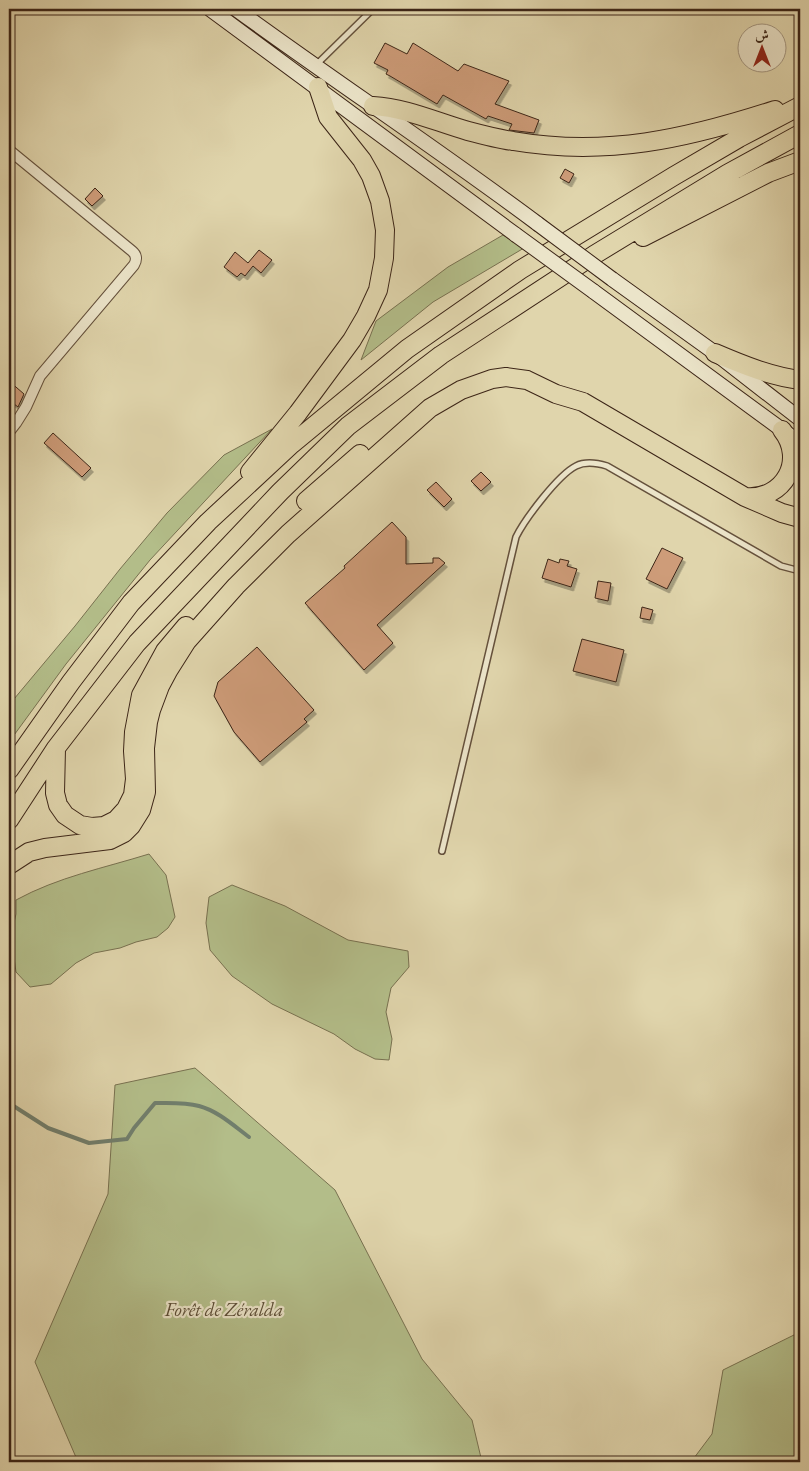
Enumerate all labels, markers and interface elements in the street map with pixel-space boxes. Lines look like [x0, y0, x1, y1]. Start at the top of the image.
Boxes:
north arrow [736, 22, 786, 72]
text: ش [755, 26, 769, 44]
park label: Forêt de Zéralda [164, 1297, 283, 1322]

